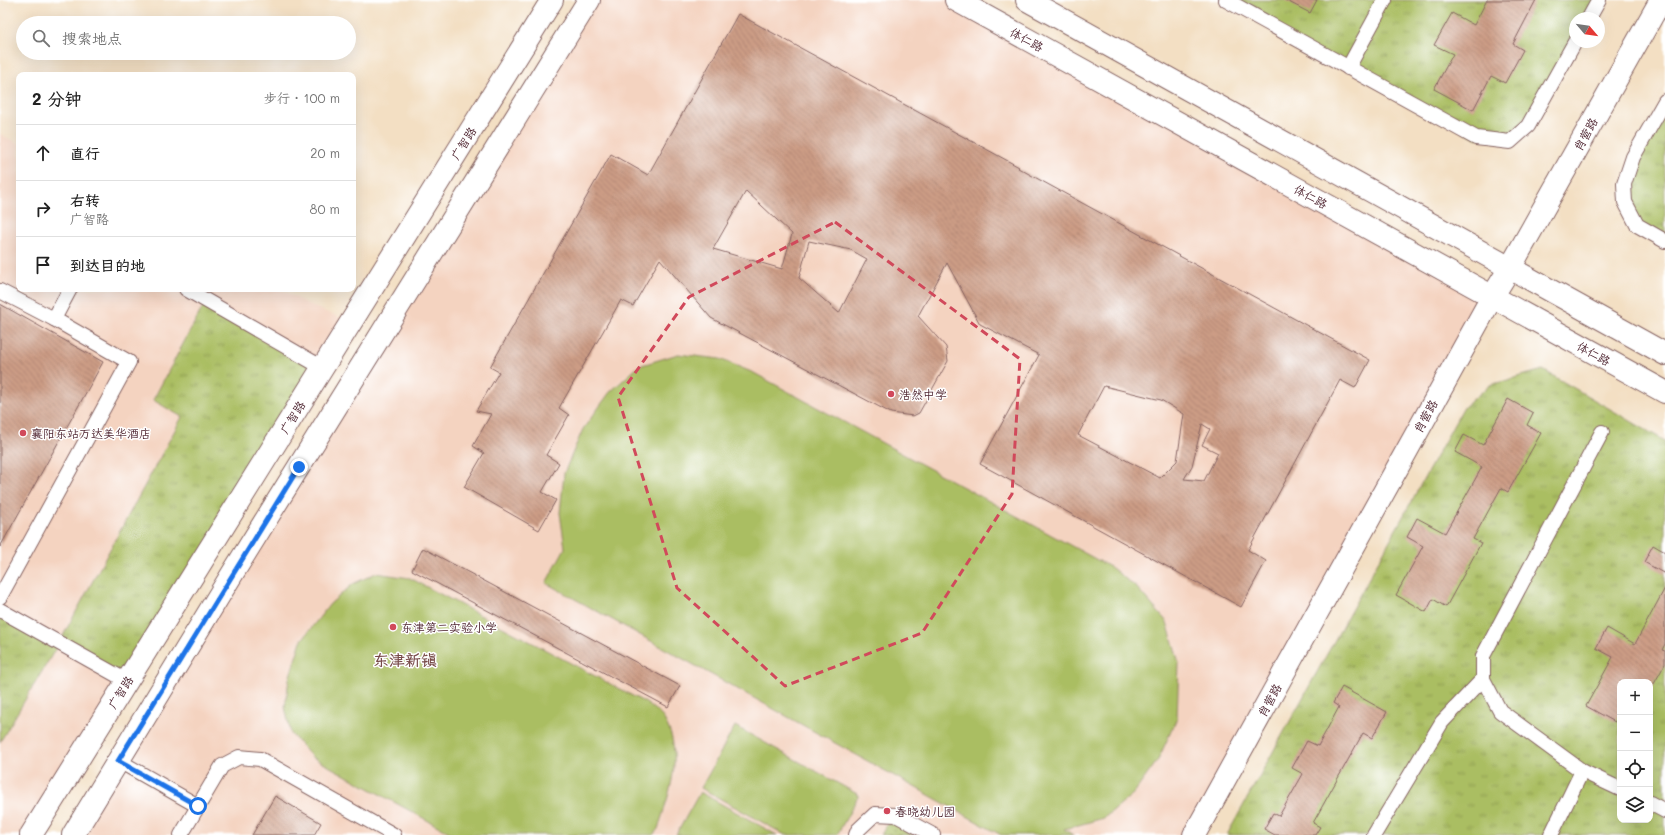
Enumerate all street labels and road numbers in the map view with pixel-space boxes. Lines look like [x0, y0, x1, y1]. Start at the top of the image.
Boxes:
street label: 体仁路 [1007, 23, 1047, 55]
street label: 肖营路 [1569, 114, 1601, 154]
street label: 广智路 [447, 123, 479, 163]
street label: 体仁路 [1291, 180, 1331, 212]
street label: 体仁路 [1574, 337, 1614, 369]
street label: 肖营路 [1409, 396, 1441, 436]
street label: 广智路 [276, 397, 308, 437]
street label: 广智路 [104, 672, 136, 712]
street label: 肖营路 [1253, 680, 1285, 720]

